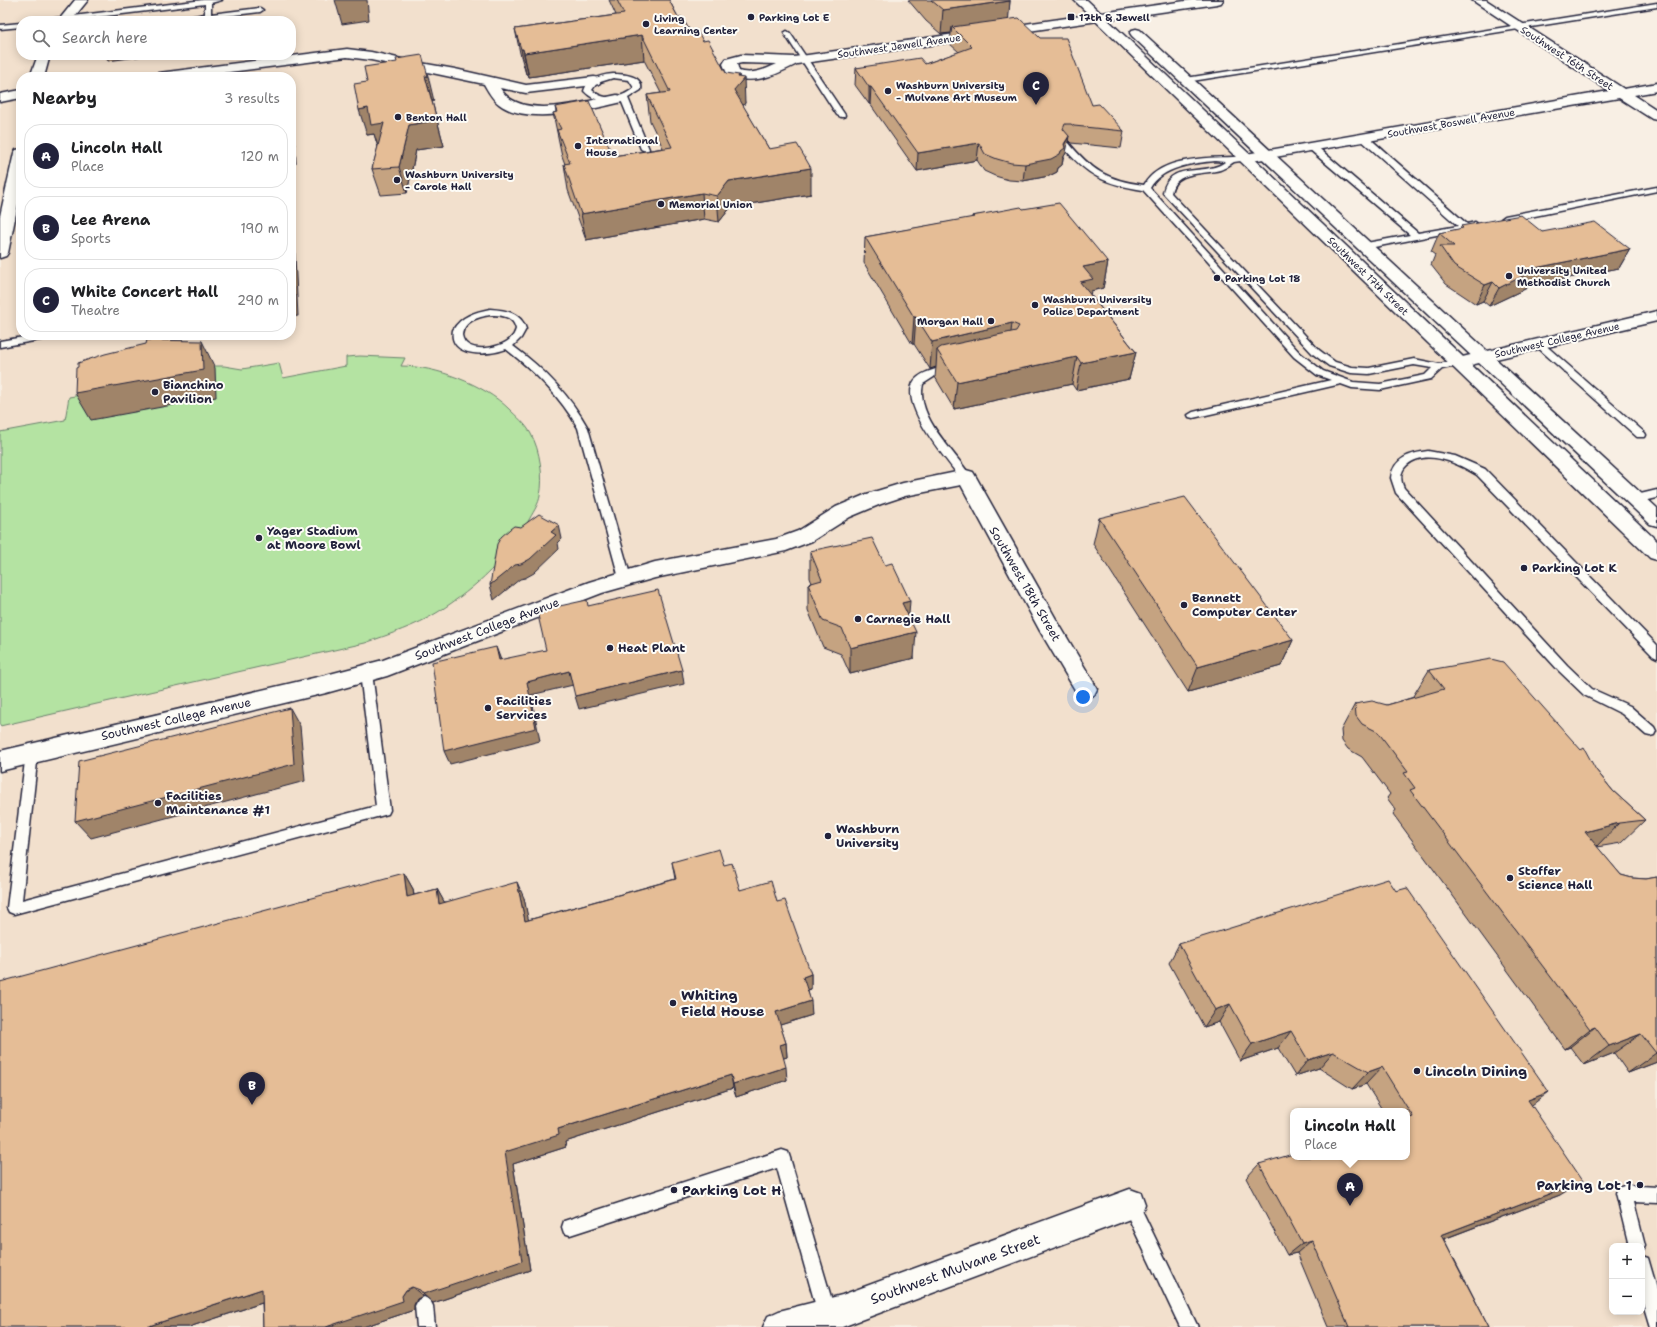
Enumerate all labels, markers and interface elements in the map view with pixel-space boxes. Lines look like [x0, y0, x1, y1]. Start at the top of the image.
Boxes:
place label: Parking Lot E [759, 11, 830, 24]
place label: 17th & Jewell [1079, 11, 1150, 24]
place label: Living Learning Center [654, 12, 738, 37]
marker: Parking Lot E [746, 12, 756, 22]
marker: 17th & Jewell [1066, 12, 1076, 22]
search box [16, 16, 296, 60]
marker: Living Learning Center [641, 19, 651, 29]
street label: Southwest 16th Street [1518, 23, 1616, 93]
icon: search [30, 27, 52, 49]
text: Search here [62, 28, 148, 48]
street label: Southwest Jewell Avenue [837, 31, 962, 61]
pin: C [1023, 72, 1049, 105]
place label: Washburn University - Mulvane Art Museum [896, 79, 1017, 104]
marker: Washburn University - Mulvane Art Museum [883, 86, 893, 96]
text: Nearby [32, 87, 97, 109]
text: 3 results [224, 90, 280, 107]
street label: Southwest Boswell Avenue [1386, 105, 1516, 141]
place label: Benton Hall [406, 111, 467, 124]
marker: Benton Hall [393, 112, 403, 122]
place label: International House [586, 134, 659, 159]
text: Lincoln Hall [71, 138, 162, 158]
marker: International House [573, 141, 583, 151]
text: A [41, 148, 51, 165]
text: 120 m [241, 148, 279, 165]
text: Place [71, 158, 104, 175]
place label: Washburn University - Carole Hall [405, 168, 514, 193]
marker: Washburn University - Carole Hall [392, 175, 402, 185]
place label: Memorial Union [669, 198, 753, 211]
marker: Memorial Union [656, 199, 666, 209]
text: Lee Arena [71, 210, 150, 230]
text: B [42, 220, 50, 237]
text: 190 m [240, 220, 279, 237]
text: Sports [71, 230, 111, 247]
street label: Southwest 17th Street [1325, 234, 1411, 318]
place label: University United Methodist Church [1517, 264, 1611, 289]
marker: University United Methodist Church [1504, 271, 1514, 281]
place label: Parking Lot 18 [1225, 272, 1300, 285]
marker: Parking Lot 18 [1212, 273, 1222, 283]
text: White Concert Hall [71, 282, 218, 302]
text: C [42, 292, 50, 309]
text: 290 m [237, 292, 279, 309]
place label: Washburn University Police Department [1043, 293, 1152, 318]
marker: Washburn University Police Department [1030, 300, 1040, 310]
text: Theatre [71, 302, 120, 319]
place label: Morgan Hall [917, 315, 984, 328]
marker: Morgan Hall [986, 316, 996, 326]
street label: Southwest College Avenue [1493, 319, 1621, 361]
place label: Bianchino Pavilion [163, 377, 224, 407]
marker: Bianchino Pavilion [150, 387, 160, 397]
place label: Yager Stadium at Moore Bowl [267, 523, 361, 553]
street label: Southwest 18th Street [986, 524, 1064, 644]
marker: Yager Stadium at Moore Bowl [254, 533, 264, 543]
place label: Parking Lot K [1532, 560, 1617, 576]
marker: Parking Lot K [1519, 563, 1529, 573]
place label: Bennett Computer Center [1192, 590, 1298, 620]
street label: Southwest College Avenue [413, 594, 562, 664]
marker: Bennett Computer Center [1179, 600, 1189, 610]
place label: Carnegie Hall [866, 611, 950, 627]
marker: Carnegie Hall [853, 614, 863, 624]
place label: Heat Plant [618, 640, 686, 656]
marker: Heat Plant [605, 643, 615, 653]
your location [1073, 687, 1093, 707]
place label: Facilities Services [496, 693, 551, 723]
street label: Southwest College Avenue [99, 694, 253, 744]
marker: Facilities Services [483, 703, 493, 713]
place label: Facilities Maintenance #1 [166, 788, 270, 818]
marker: Facilities Maintenance #1 [153, 798, 163, 808]
place label: Washburn University [836, 821, 899, 851]
marker: Washburn University [823, 831, 833, 841]
place label: Stoffer Science Hall [1518, 863, 1592, 893]
marker: Stoffer Science Hall [1505, 873, 1515, 883]
place label: Whiting Field House [681, 986, 764, 1020]
marker: Whiting Field House [668, 998, 678, 1008]
place label: Lincoln Dining [1425, 1062, 1527, 1080]
marker: Lincoln Dining [1412, 1066, 1422, 1076]
pin: B [239, 1072, 265, 1105]
popup [1290, 1108, 1410, 1160]
text: Lincoln Hall [1304, 1116, 1396, 1136]
text: Place [1304, 1136, 1337, 1153]
pin: A [1337, 1173, 1363, 1206]
place label: Parking Lot 1 [1536, 1176, 1632, 1194]
marker: Parking Lot 1 [1635, 1180, 1645, 1190]
place label: Parking Lot H [682, 1181, 781, 1199]
marker: Parking Lot H [669, 1185, 679, 1195]
street label: Southwest Mulvane Street [868, 1230, 1042, 1308]
map controls [1609, 1243, 1645, 1315]
button: + [1609, 1243, 1645, 1279]
button: − [1609, 1279, 1645, 1315]

